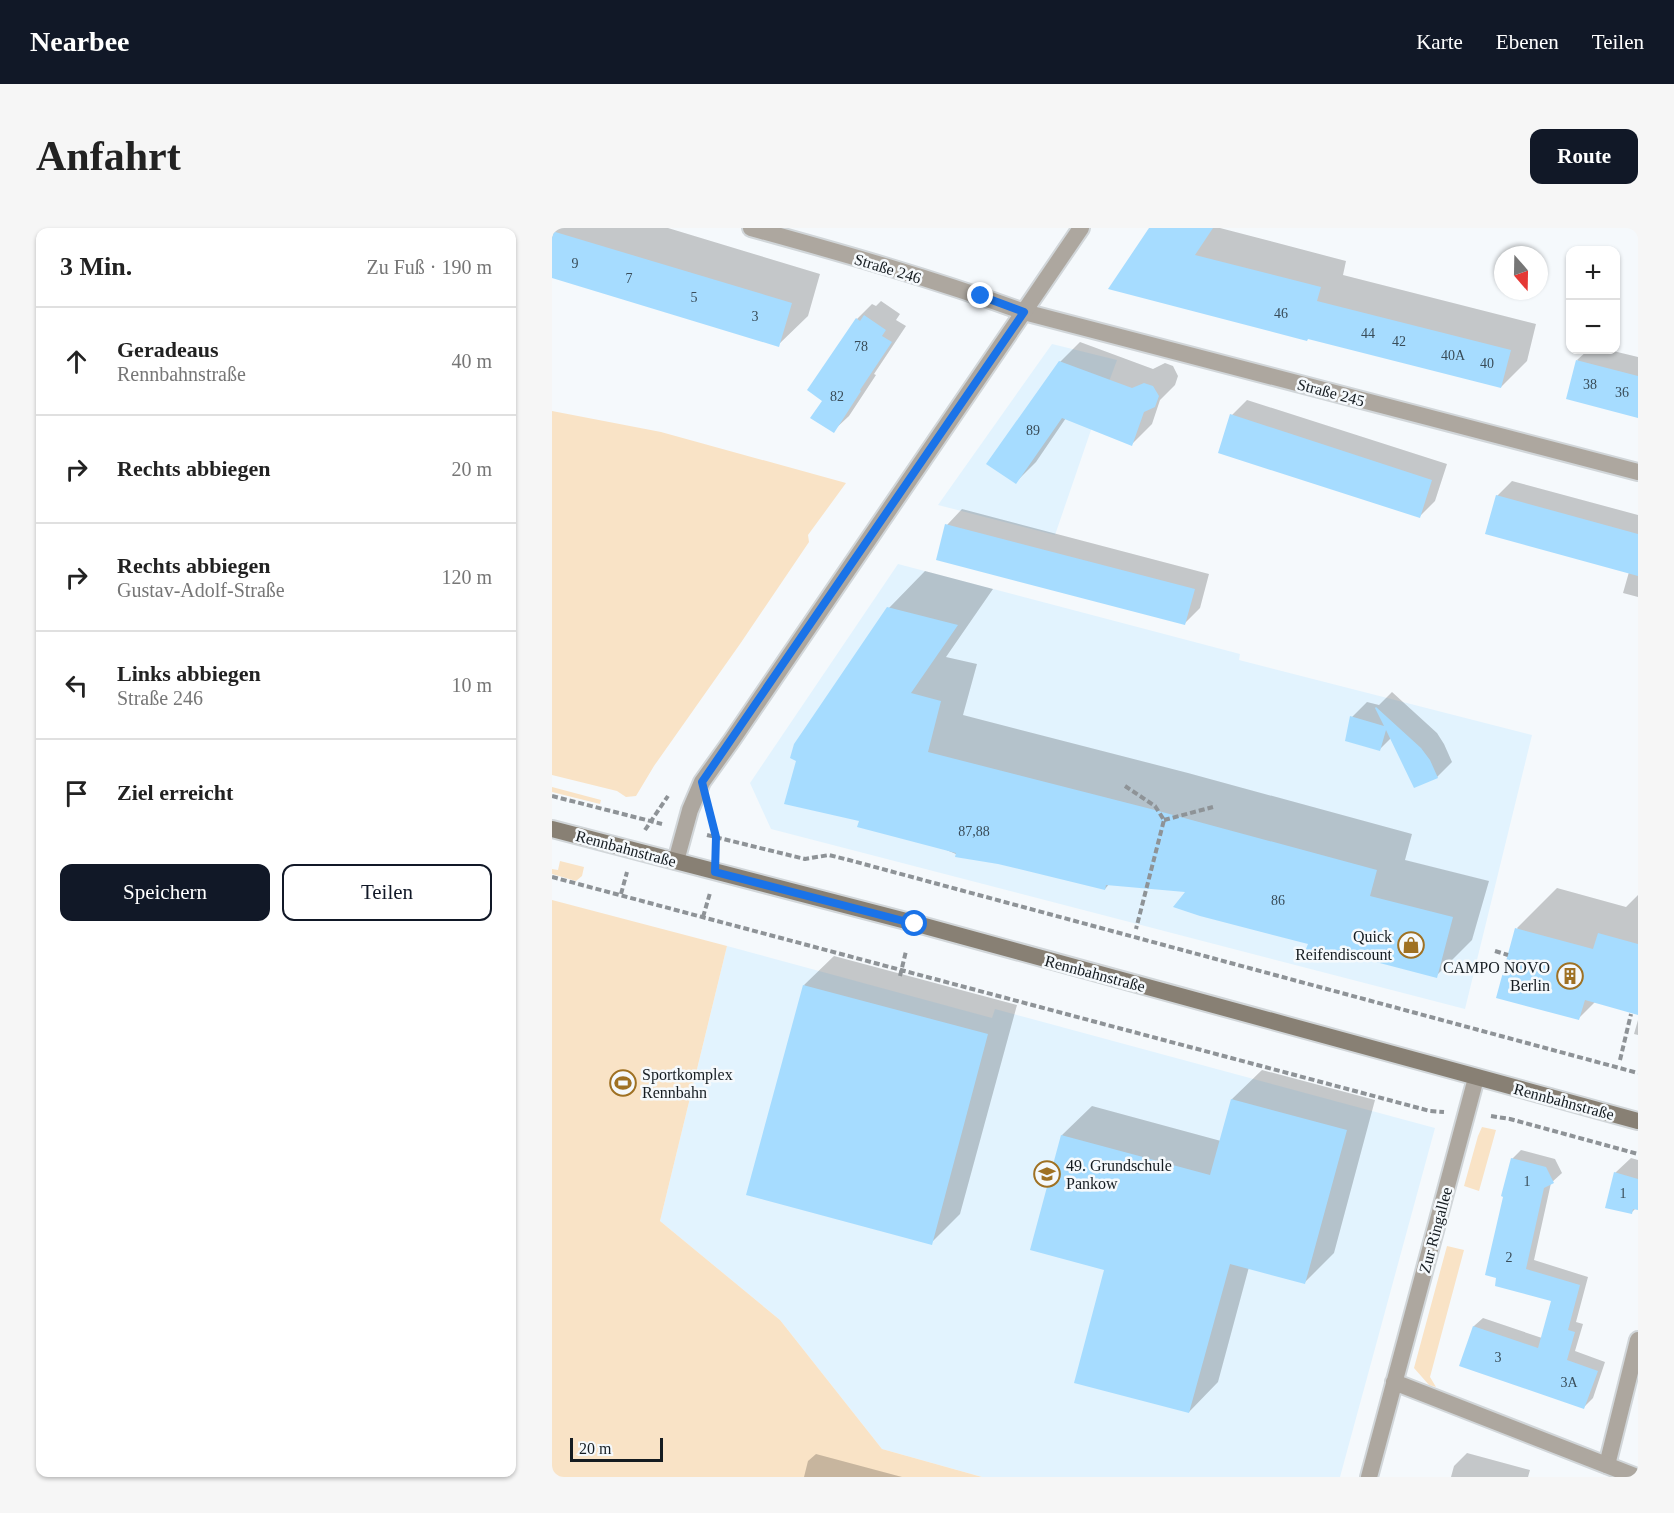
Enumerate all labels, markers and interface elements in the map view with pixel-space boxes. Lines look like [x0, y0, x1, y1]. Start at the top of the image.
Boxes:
text: Nearbee [30, 26, 130, 57]
text: Karte [1416, 30, 1463, 54]
text: Ebenen [1496, 30, 1559, 54]
text: Teilen [1592, 30, 1644, 54]
button: Route [1530, 129, 1638, 184]
text: Anfahrt [36, 133, 181, 179]
north arrow [1494, 246, 1548, 300]
map controls [1566, 246, 1620, 354]
button: + [1566, 246, 1620, 300]
street label: Straße 246 [852, 250, 923, 287]
text: 3 Min. [60, 252, 132, 281]
text: Zu Fuß · 190 m [366, 256, 492, 278]
house number: 9 [572, 256, 579, 271]
house number: 7 [626, 271, 633, 286]
route end [967, 282, 993, 308]
house number: 5 [691, 290, 698, 305]
button: − [1566, 300, 1620, 354]
house number: 46 [1274, 306, 1288, 321]
house number: 3 [752, 309, 759, 324]
house number: 44 [1361, 326, 1375, 341]
house number: 42 [1392, 334, 1406, 349]
text: Geradeaus [117, 337, 218, 362]
house number: 78 [854, 339, 868, 354]
icon: ahead [60, 345, 93, 378]
house number: 40A [1441, 348, 1466, 363]
text: 40 m [451, 350, 492, 372]
house number: 40 [1480, 356, 1494, 371]
text: Rennbahnstraße [117, 363, 246, 385]
street label: Straße 245 [1295, 375, 1366, 410]
house number: 38 [1583, 377, 1597, 392]
house number: 36 [1615, 385, 1629, 400]
house number: 82 [830, 389, 844, 404]
house number: 89 [1026, 423, 1040, 438]
icon: right [60, 453, 93, 486]
text: Rechts abbiegen [117, 456, 270, 481]
text: 20 m [451, 458, 492, 480]
text: Rechts abbiegen [117, 553, 270, 578]
icon: right [60, 561, 93, 594]
text: 120 m [441, 566, 492, 588]
text: Gustav-Adolf-Straße [117, 579, 285, 601]
text: Links abbiegen [117, 661, 261, 686]
icon: left [60, 669, 93, 702]
text: 10 m [451, 674, 492, 696]
text: Straße 246 [117, 687, 203, 709]
icon: arrive [60, 777, 93, 810]
text: Ziel erreicht [117, 780, 233, 805]
house number: 87,88 [958, 824, 990, 839]
street label: Rennbahnstraße [574, 827, 678, 870]
button: Speichern [60, 864, 270, 921]
button: Teilen [282, 864, 492, 921]
house number: 86 [1271, 893, 1285, 908]
route start [901, 910, 927, 936]
place label: Quick Reifendiscount [1295, 928, 1393, 963]
shop icon: Quick Reifendiscount [1396, 930, 1426, 960]
street label: Rennbahnstraße [1043, 952, 1147, 995]
place label: CAMPO NOVO Berlin [1443, 959, 1550, 994]
building icon: CAMPO NOVO Berlin [1555, 961, 1585, 991]
place label: Sportkomplex Rennbahn [642, 1066, 733, 1101]
sports icon: Sportkomplex Rennbahn [608, 1068, 638, 1098]
street label: Rennbahnstraße [1512, 1080, 1616, 1123]
place label: 49. Grundschule Pankow [1066, 1157, 1172, 1192]
school or university icon: 49. Grundschule Pankow [1032, 1159, 1062, 1189]
house number: 1 [1524, 1174, 1531, 1189]
street label: Zur Ringallee [1416, 1185, 1456, 1275]
house number: 1 [1620, 1186, 1627, 1201]
house number: 2 [1506, 1250, 1513, 1265]
house number: 3 [1495, 1350, 1502, 1365]
house number: 3A [1560, 1375, 1578, 1390]
scale bar [570, 1435, 663, 1462]
text: 20 m [579, 1440, 611, 1457]

